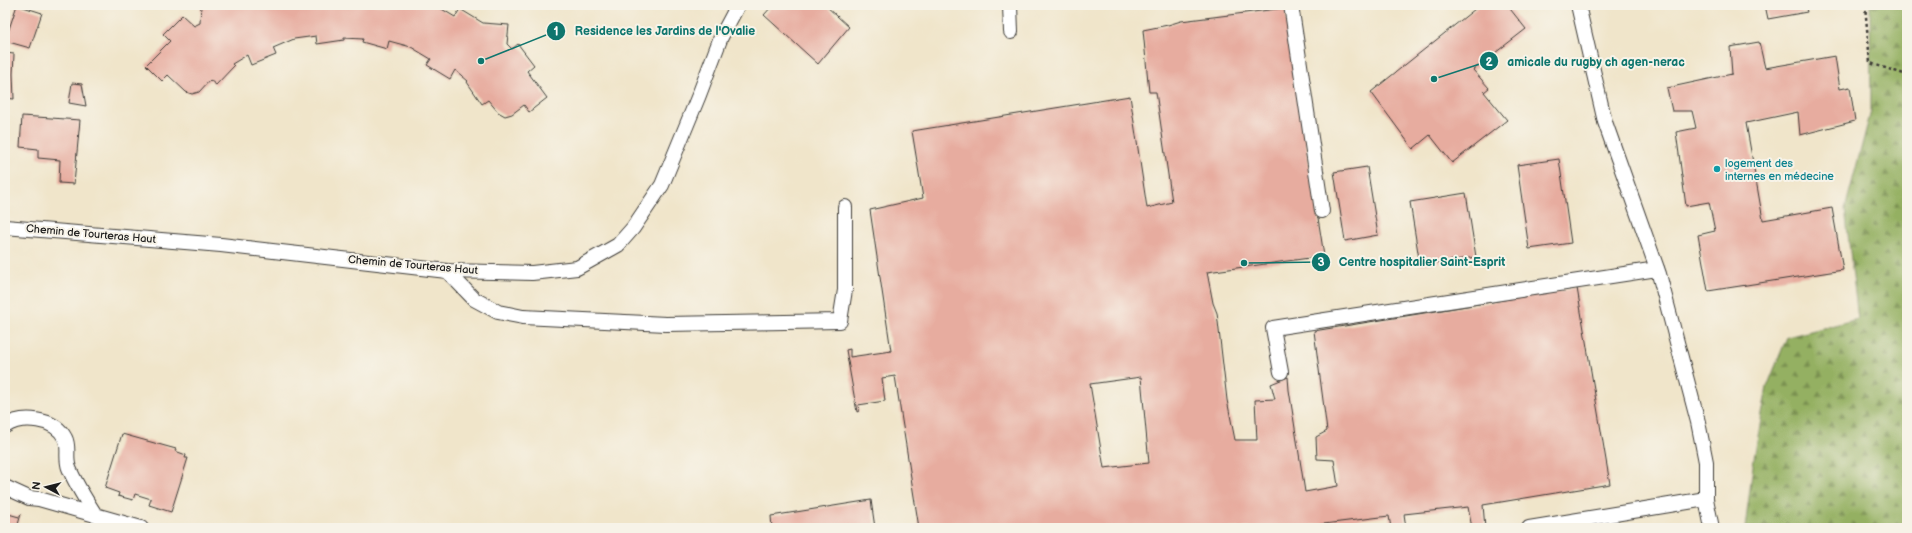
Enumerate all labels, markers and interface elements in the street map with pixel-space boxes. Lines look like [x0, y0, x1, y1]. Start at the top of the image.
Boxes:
callout: Residence les Jardins de l'Ovalie [546, 19, 763, 43]
text: 1 [553, 24, 559, 39]
text: Residence les Jardins de l'Ovalie [575, 24, 755, 39]
callout: amicale du rugby ch agen-nerac [1479, 49, 1693, 73]
text: 2 [1485, 55, 1493, 70]
text: amicale du rugby ch agen-nerac [1507, 55, 1685, 70]
place label: logement des internes en médecine [1725, 157, 1834, 183]
marker: logement des internes en médecine [1712, 164, 1722, 174]
street label: Chemin de Tourteras Haut [26, 222, 157, 246]
callout: Centre hospitalier Saint-Esprit [1311, 250, 1513, 274]
street label: Chemin de Tourteras Haut [348, 253, 479, 277]
text: 3 [1317, 255, 1325, 270]
text: Centre hospitalier Saint-Esprit [1339, 255, 1505, 270]
north arrow [26, 467, 66, 507]
text: N [30, 481, 44, 491]

